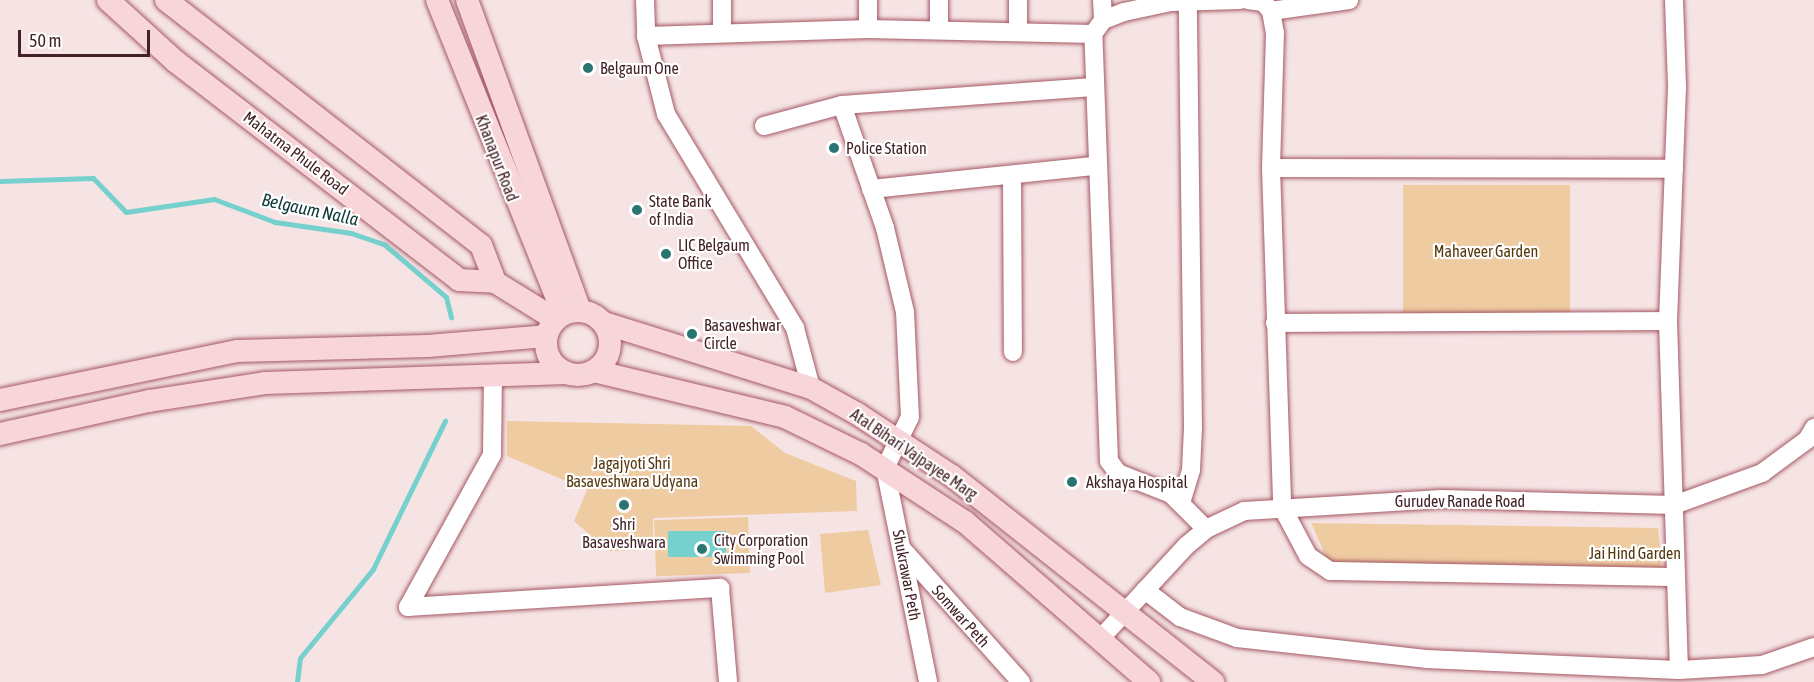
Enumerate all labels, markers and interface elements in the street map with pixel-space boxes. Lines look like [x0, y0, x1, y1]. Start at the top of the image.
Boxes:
scale bar [21, 18, 153, 56]
text: 50 m [29, 30, 61, 51]
place label: Belgaum One [600, 58, 679, 78]
marker: Belgaum One [581, 61, 595, 75]
street label: Mahatma Phule Road [240, 107, 352, 199]
street label: Khanapur Road [472, 112, 522, 204]
place label: Police Station [846, 138, 927, 158]
marker: Police Station [827, 141, 841, 155]
water label: Belgaum Nalla [260, 189, 360, 231]
place label: State Bank of India [649, 191, 711, 229]
marker: State Bank of India [630, 203, 644, 217]
place label: LIC Belgaum Office [678, 235, 750, 273]
park label: Mahaveer Garden [1434, 241, 1538, 261]
marker: LIC Belgaum Office [659, 247, 673, 261]
place label: Basaveshwar Circle [704, 315, 781, 353]
marker: Basaveshwar Circle [685, 327, 699, 341]
street label: Atal Bihari Vajpayee Marg [847, 404, 981, 504]
park label: Jagajyoti Shri Basaveshwara Udyana [566, 453, 698, 491]
place label: Akshaya Hospital [1086, 472, 1188, 492]
marker: Akshaya Hospital [1063, 473, 1081, 491]
street label: Gurudev Ranade Road [1395, 491, 1525, 511]
marker: Shri Basaveshwara [617, 498, 631, 512]
place label: Shri Basaveshwara [582, 514, 666, 552]
street label: Shukrawar Peth [889, 528, 925, 622]
place label: City Corporation Swimming Pool [714, 530, 808, 568]
marker: City Corporation Swimming Pool [695, 542, 709, 556]
park label: Jai Hind Garden [1589, 543, 1681, 563]
street label: Somwar Peth [928, 581, 994, 651]

